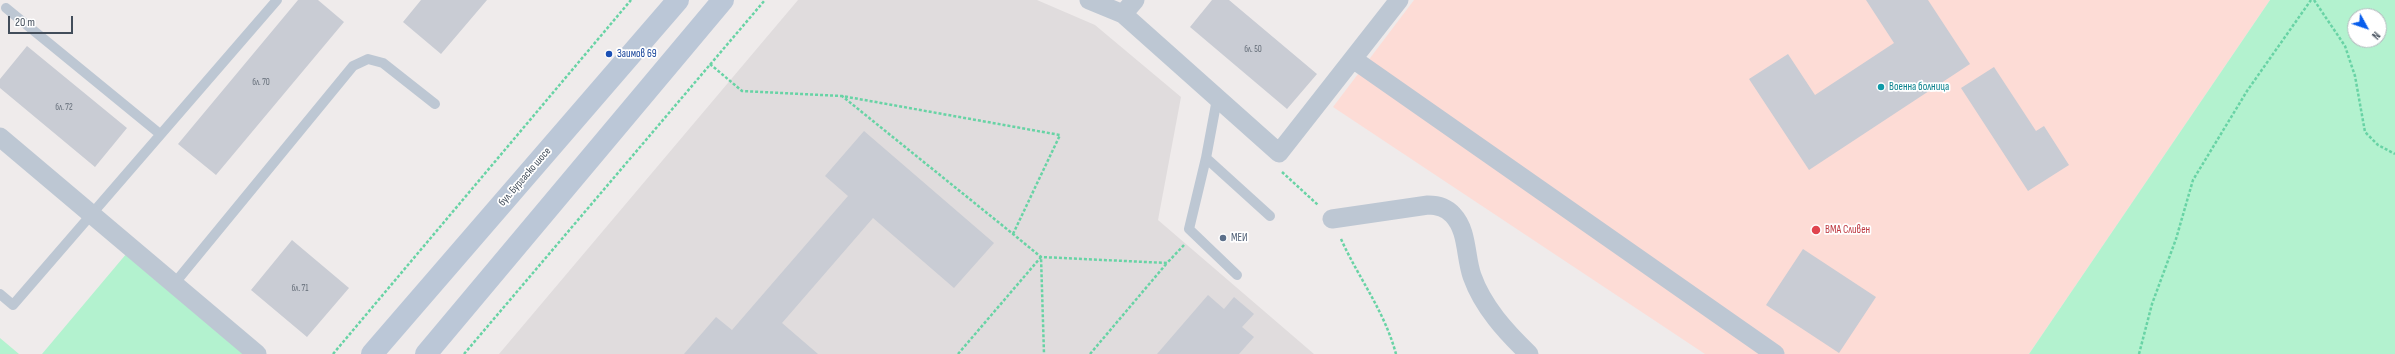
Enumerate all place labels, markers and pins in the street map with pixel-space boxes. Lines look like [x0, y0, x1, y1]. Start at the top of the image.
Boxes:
place label: Заимов 69 [617, 47, 657, 61]
marker: Заимов 69 [604, 49, 614, 59]
place label: Военна болница [1889, 80, 1949, 94]
marker: Военна болница [1876, 82, 1886, 92]
place label: ВМА Сливен [1825, 223, 1870, 237]
marker: ВМА Сливен [1810, 224, 1822, 236]
place label: МЕИ [1231, 231, 1248, 245]
marker: МЕИ [1218, 233, 1228, 243]

